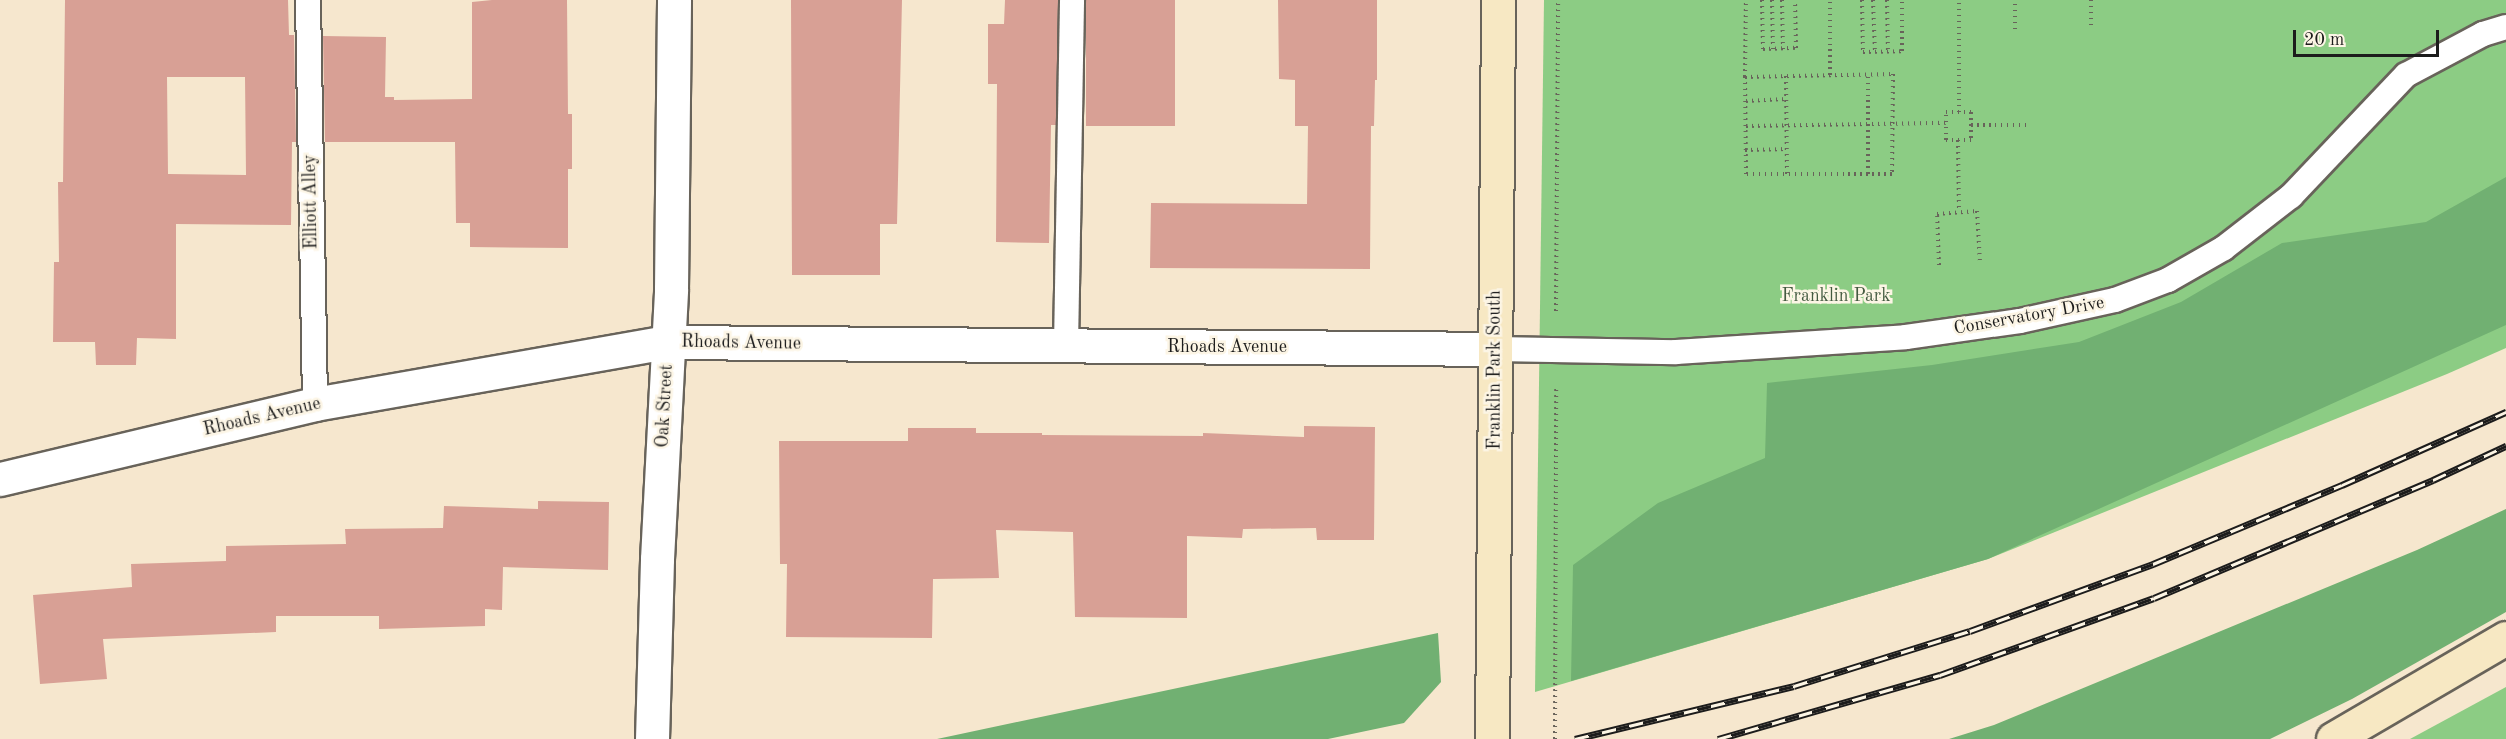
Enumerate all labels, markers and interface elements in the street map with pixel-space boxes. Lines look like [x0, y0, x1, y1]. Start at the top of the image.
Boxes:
scale bar [2296, 18, 2442, 56]
text: 20 m [2304, 31, 2344, 49]
street label: Elliott Alley [299, 154, 323, 250]
park label: Franklin Park [1781, 285, 1891, 307]
street label: Franklin Park South [1484, 290, 1506, 450]
street label: Conservatory Drive [1952, 292, 2106, 340]
street label: Rhoads Avenue [681, 331, 801, 355]
street label: Rhoads Avenue [1167, 336, 1287, 358]
street label: Oak Street [652, 364, 678, 448]
street label: Rhoads Avenue [201, 393, 323, 441]

